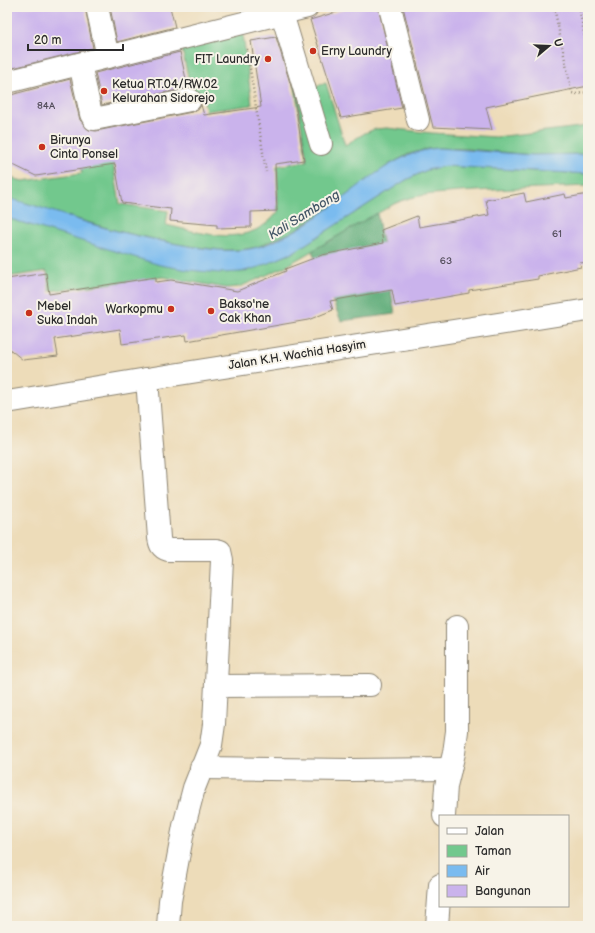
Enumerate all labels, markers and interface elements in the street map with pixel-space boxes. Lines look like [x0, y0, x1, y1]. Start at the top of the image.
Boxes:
scale bar [28, 26, 123, 52]
north arrow [529, 26, 569, 66]
text: 20 m [34, 33, 61, 48]
text: U [551, 37, 565, 49]
place label: Erny Laundry [321, 44, 392, 59]
marker: Erny Laundry [308, 46, 318, 56]
place label: FIT Laundry [195, 52, 261, 67]
marker: FIT Laundry [263, 54, 273, 64]
place label: Ketua RT.04/RW.02 Kelurahan Sidorejo [112, 77, 218, 106]
marker: Ketua RT.04/RW.02 Kelurahan Sidorejo [99, 86, 109, 96]
house number: 84A [37, 100, 56, 112]
place label: Birunya Cinta Ponsel [50, 133, 118, 162]
marker: Birunya Cinta Ponsel [37, 142, 47, 152]
water label: Kali Sambong [265, 186, 343, 243]
house number: 61 [552, 228, 562, 240]
house number: 63 [440, 255, 452, 267]
place label: Bakso'ne Cak Khan [219, 297, 272, 326]
place label: Mebel Suka Indah [37, 299, 98, 328]
place label: Warkopmu [106, 302, 163, 317]
marker: Warkopmu [166, 304, 176, 314]
marker: Bakso'ne Cak Khan [206, 306, 216, 316]
marker: Mebel Suka Indah [24, 308, 34, 318]
street label: Jalan K.H. Wachid Hasyim [227, 337, 367, 373]
legend [439, 815, 569, 907]
text: Jalan [475, 824, 504, 839]
text: Taman [475, 844, 511, 859]
text: Air [475, 864, 490, 879]
text: Bangunan [475, 884, 531, 899]

